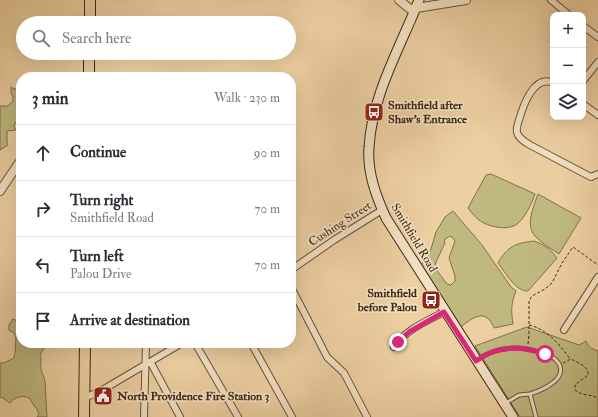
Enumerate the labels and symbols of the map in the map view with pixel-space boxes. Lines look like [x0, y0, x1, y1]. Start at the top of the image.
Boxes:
place label: Smithfield after Shaw's Entrance [388, 98, 468, 127]
bus stop icon: Smithfield after Shaw's Entrance [363, 101, 385, 123]
street label: Cushing Street [306, 198, 374, 250]
street label: Smithfield Road [388, 201, 440, 275]
place label: Smithfield before Palou [357, 286, 418, 315]
bus stop icon: Smithfield before Palou [420, 289, 442, 311]
route end [389, 333, 407, 351]
route start [536, 345, 554, 363]
public building icon: North Providence Fire Station 3 [92, 385, 114, 407]
place label: North Providence Fire Station 3 [116, 389, 270, 404]

